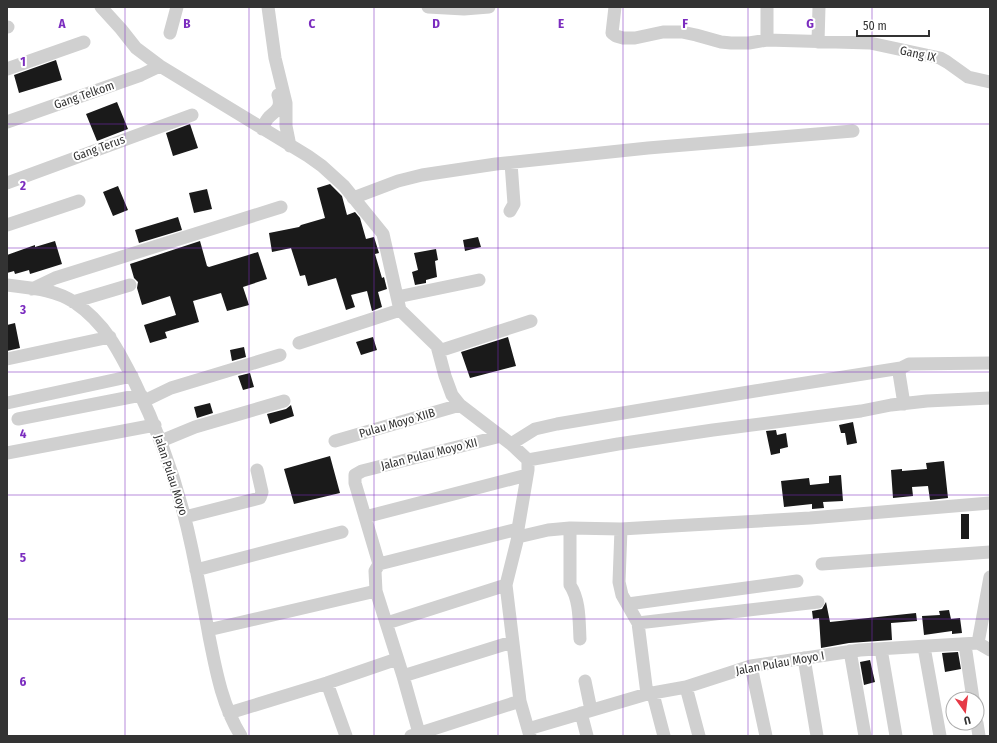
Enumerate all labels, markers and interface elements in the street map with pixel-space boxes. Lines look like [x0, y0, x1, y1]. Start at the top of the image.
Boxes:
scale bar [857, 12, 929, 38]
text: A [57, 16, 66, 31]
text: B [183, 16, 191, 31]
text: C [309, 16, 316, 31]
text: D [432, 16, 440, 31]
text: E [558, 16, 564, 31]
text: F [682, 16, 688, 31]
text: G [806, 16, 814, 31]
text: 50 m [863, 19, 887, 33]
street label: Gang IX [899, 43, 937, 65]
text: 1 [20, 54, 26, 69]
street label: Gang Telkom [52, 78, 116, 112]
street label: Gang Terus [71, 132, 127, 164]
text: 2 [19, 178, 26, 193]
text: 3 [19, 302, 26, 317]
street label: Pulau Moyo XIIB [357, 405, 437, 441]
text: 4 [20, 426, 27, 441]
street label: Jalan Pulau Moyo [151, 433, 191, 517]
street label: Jalan Pulau Moyo XII [379, 435, 479, 473]
text: 5 [20, 550, 26, 565]
street label: Jalan Pulau Moyo I [735, 648, 825, 678]
text: 6 [20, 674, 27, 689]
north arrow [945, 691, 985, 731]
text: U [963, 713, 972, 727]

